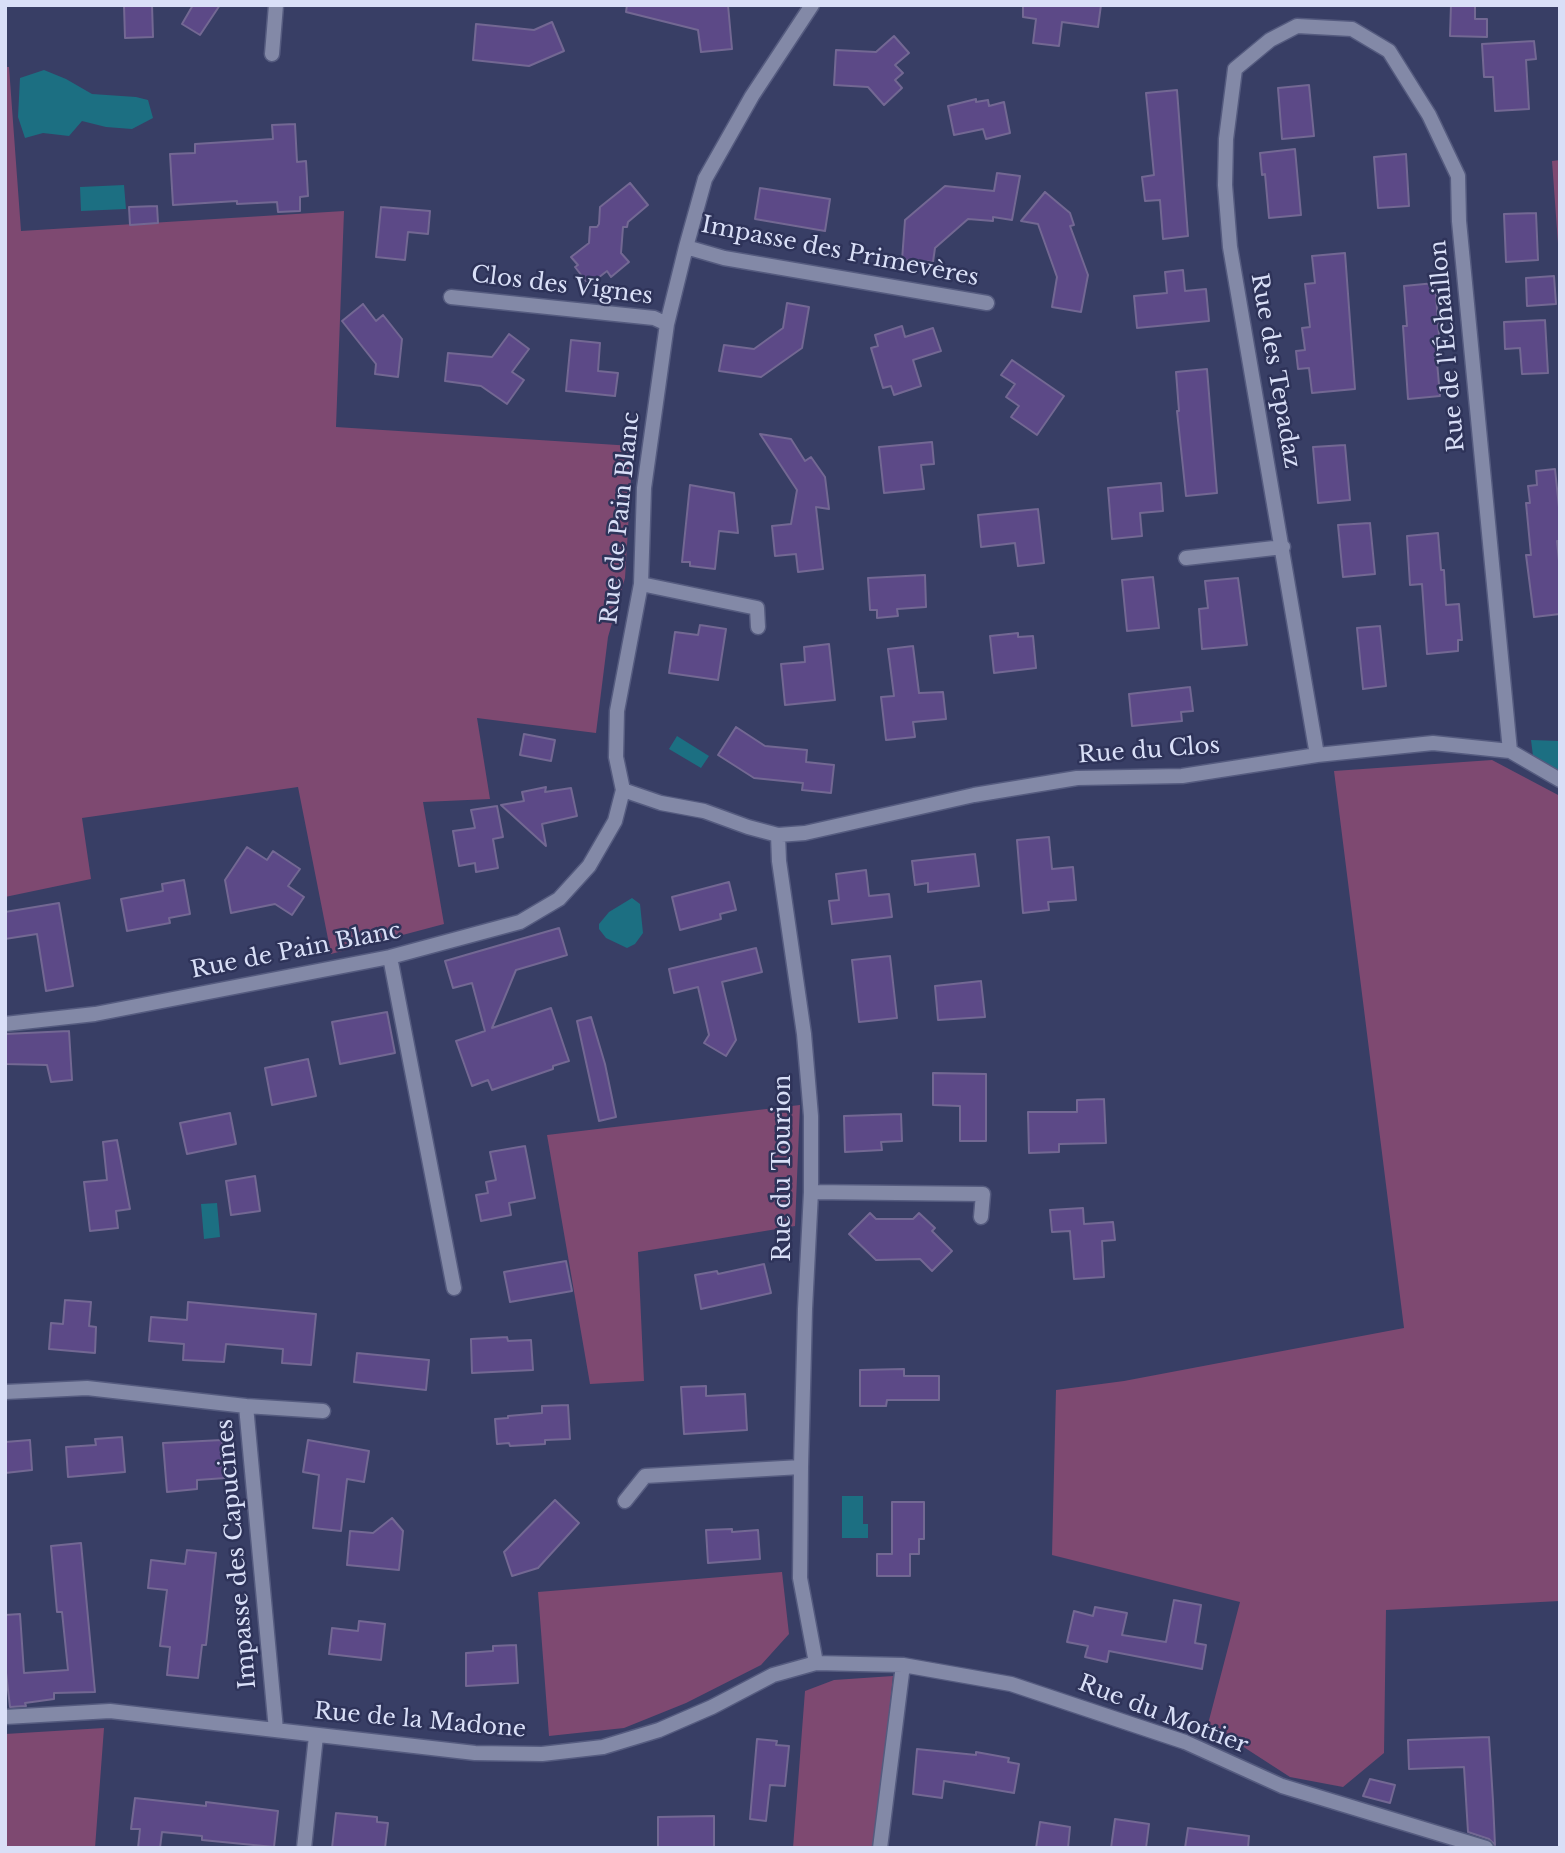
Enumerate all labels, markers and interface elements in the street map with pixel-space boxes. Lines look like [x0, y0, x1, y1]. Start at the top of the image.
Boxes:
street label: Impasse des Primevères [699, 212, 981, 292]
street label: Rue de l'Échaillon [1425, 239, 1471, 453]
street label: Clos des Vignes [470, 261, 654, 311]
street label: Rue des Tepadaz [1244, 271, 1306, 471]
street label: Rue de Pain Blanc [596, 411, 646, 625]
street label: Rue du Clos [1077, 732, 1221, 770]
street label: Rue de Pain Blanc [189, 917, 403, 985]
street label: Rue du Tourion [770, 1075, 798, 1261]
street label: Impasse des Capucines [211, 1418, 263, 1690]
street label: Rue du Mottier [1074, 1670, 1252, 1760]
street label: Rue de la Madone [313, 1698, 527, 1744]

